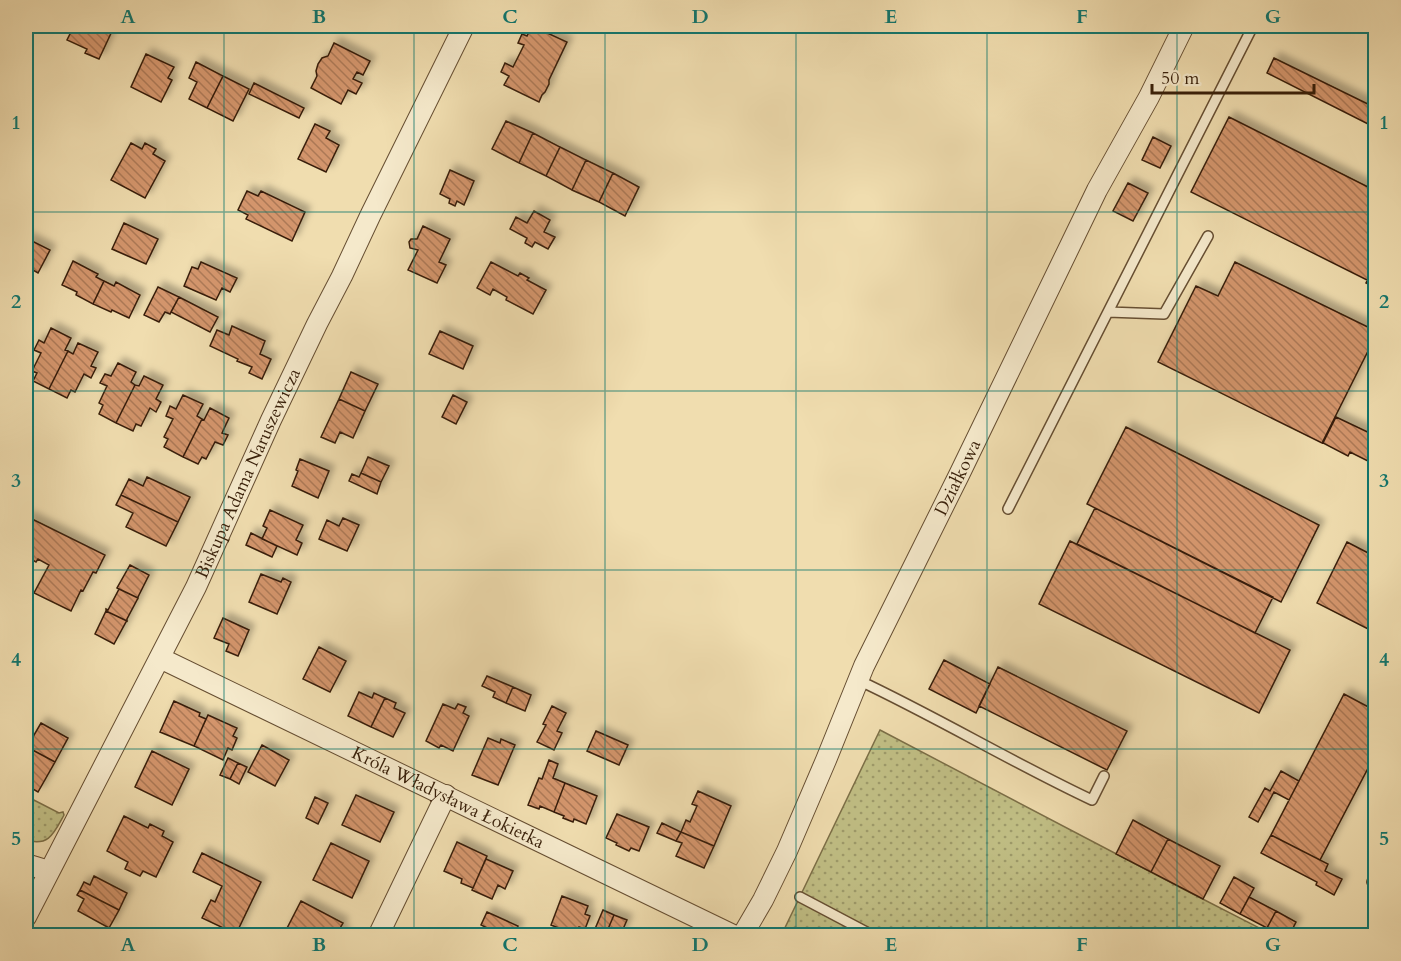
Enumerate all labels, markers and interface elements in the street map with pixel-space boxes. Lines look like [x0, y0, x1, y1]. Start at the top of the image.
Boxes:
text: A [120, 3, 136, 30]
text: B [312, 3, 326, 30]
text: C [502, 3, 518, 30]
text: D [691, 3, 709, 30]
text: E [885, 3, 897, 30]
text: F [1076, 3, 1088, 30]
text: G [1265, 3, 1281, 30]
scale bar [1152, 57, 1314, 95]
text: 50 m [1161, 66, 1200, 91]
text: 1 [11, 109, 21, 136]
text: 1 [1379, 109, 1389, 136]
text: 2 [11, 288, 21, 315]
text: 2 [1379, 288, 1389, 315]
street label: Biskupa Adama Naruszewicza [189, 364, 307, 583]
street label: Działkowa [929, 435, 987, 520]
text: 3 [11, 467, 21, 494]
text: 3 [1379, 467, 1389, 494]
text: 4 [11, 646, 21, 673]
text: 4 [1379, 646, 1389, 673]
street label: Króla Władysława Łokietka [347, 741, 549, 855]
text: 5 [11, 825, 21, 852]
text: 5 [1379, 825, 1389, 852]
text: A [120, 931, 136, 958]
text: B [312, 931, 326, 958]
text: C [502, 931, 518, 958]
text: D [691, 931, 709, 958]
text: E [885, 931, 897, 958]
text: F [1076, 931, 1088, 958]
text: G [1265, 931, 1281, 958]

